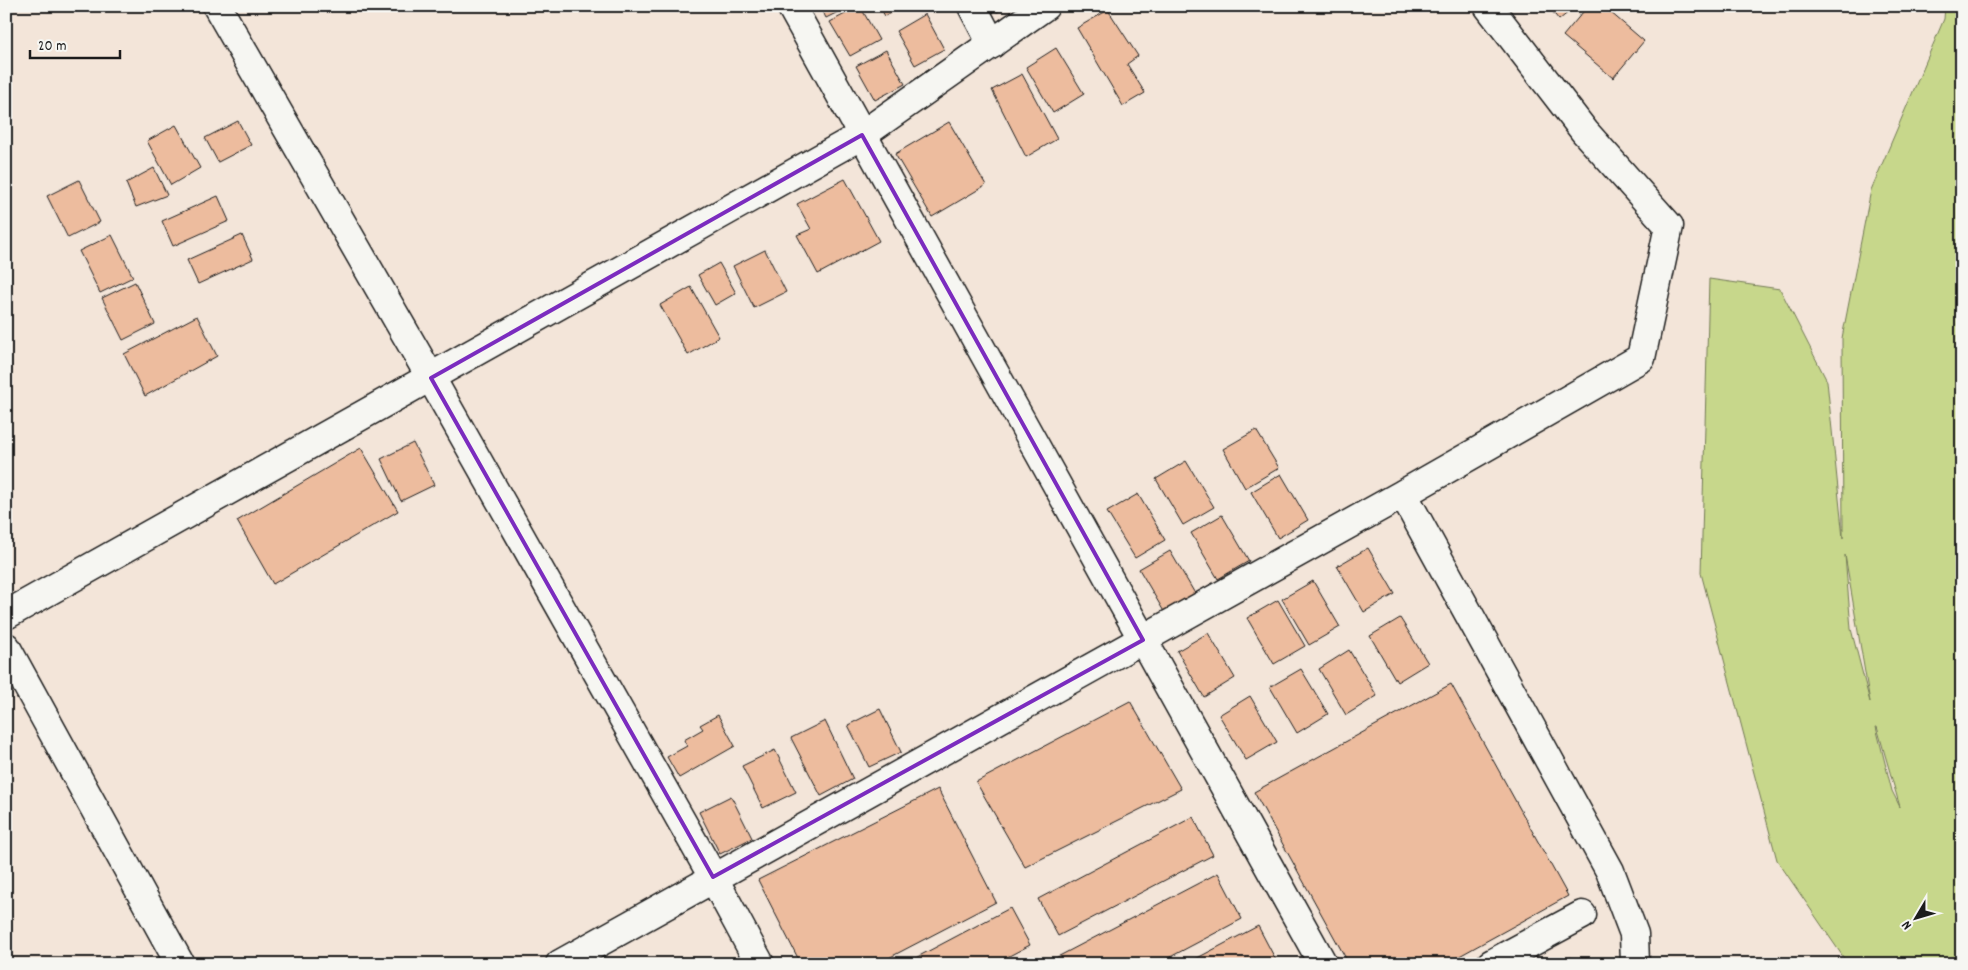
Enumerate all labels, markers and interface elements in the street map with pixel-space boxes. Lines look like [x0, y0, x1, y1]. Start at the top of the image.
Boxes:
scale bar [30, 28, 120, 60]
text: 20 m [38, 36, 66, 58]
north arrow [1890, 892, 1940, 942]
text: N [1897, 916, 1917, 934]

